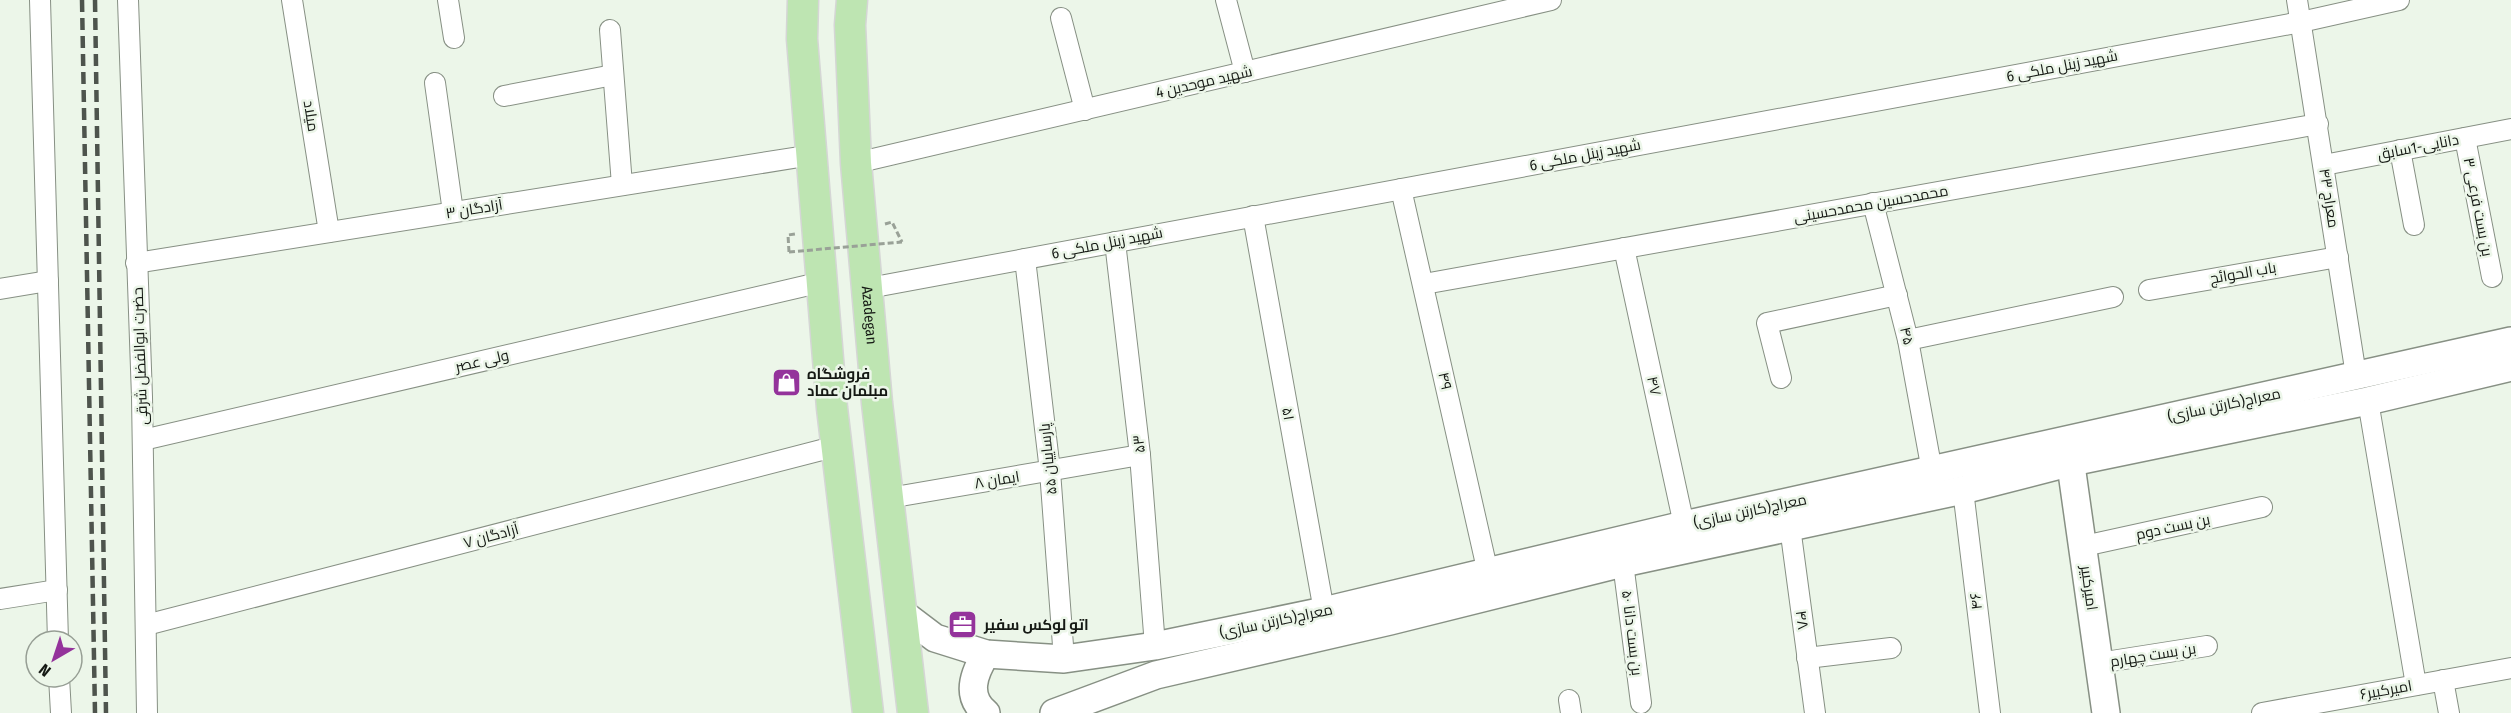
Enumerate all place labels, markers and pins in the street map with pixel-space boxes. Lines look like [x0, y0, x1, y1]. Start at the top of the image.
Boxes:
place label: فروشگاه مبلمان عماد [807, 365, 888, 400]
shop icon: فروشگاه مبلمان عماد [770, 367, 802, 399]
office icon: اتو لوکس سفیر [947, 609, 979, 641]
place label: اتو لوکس سفیر [983, 616, 1089, 634]

